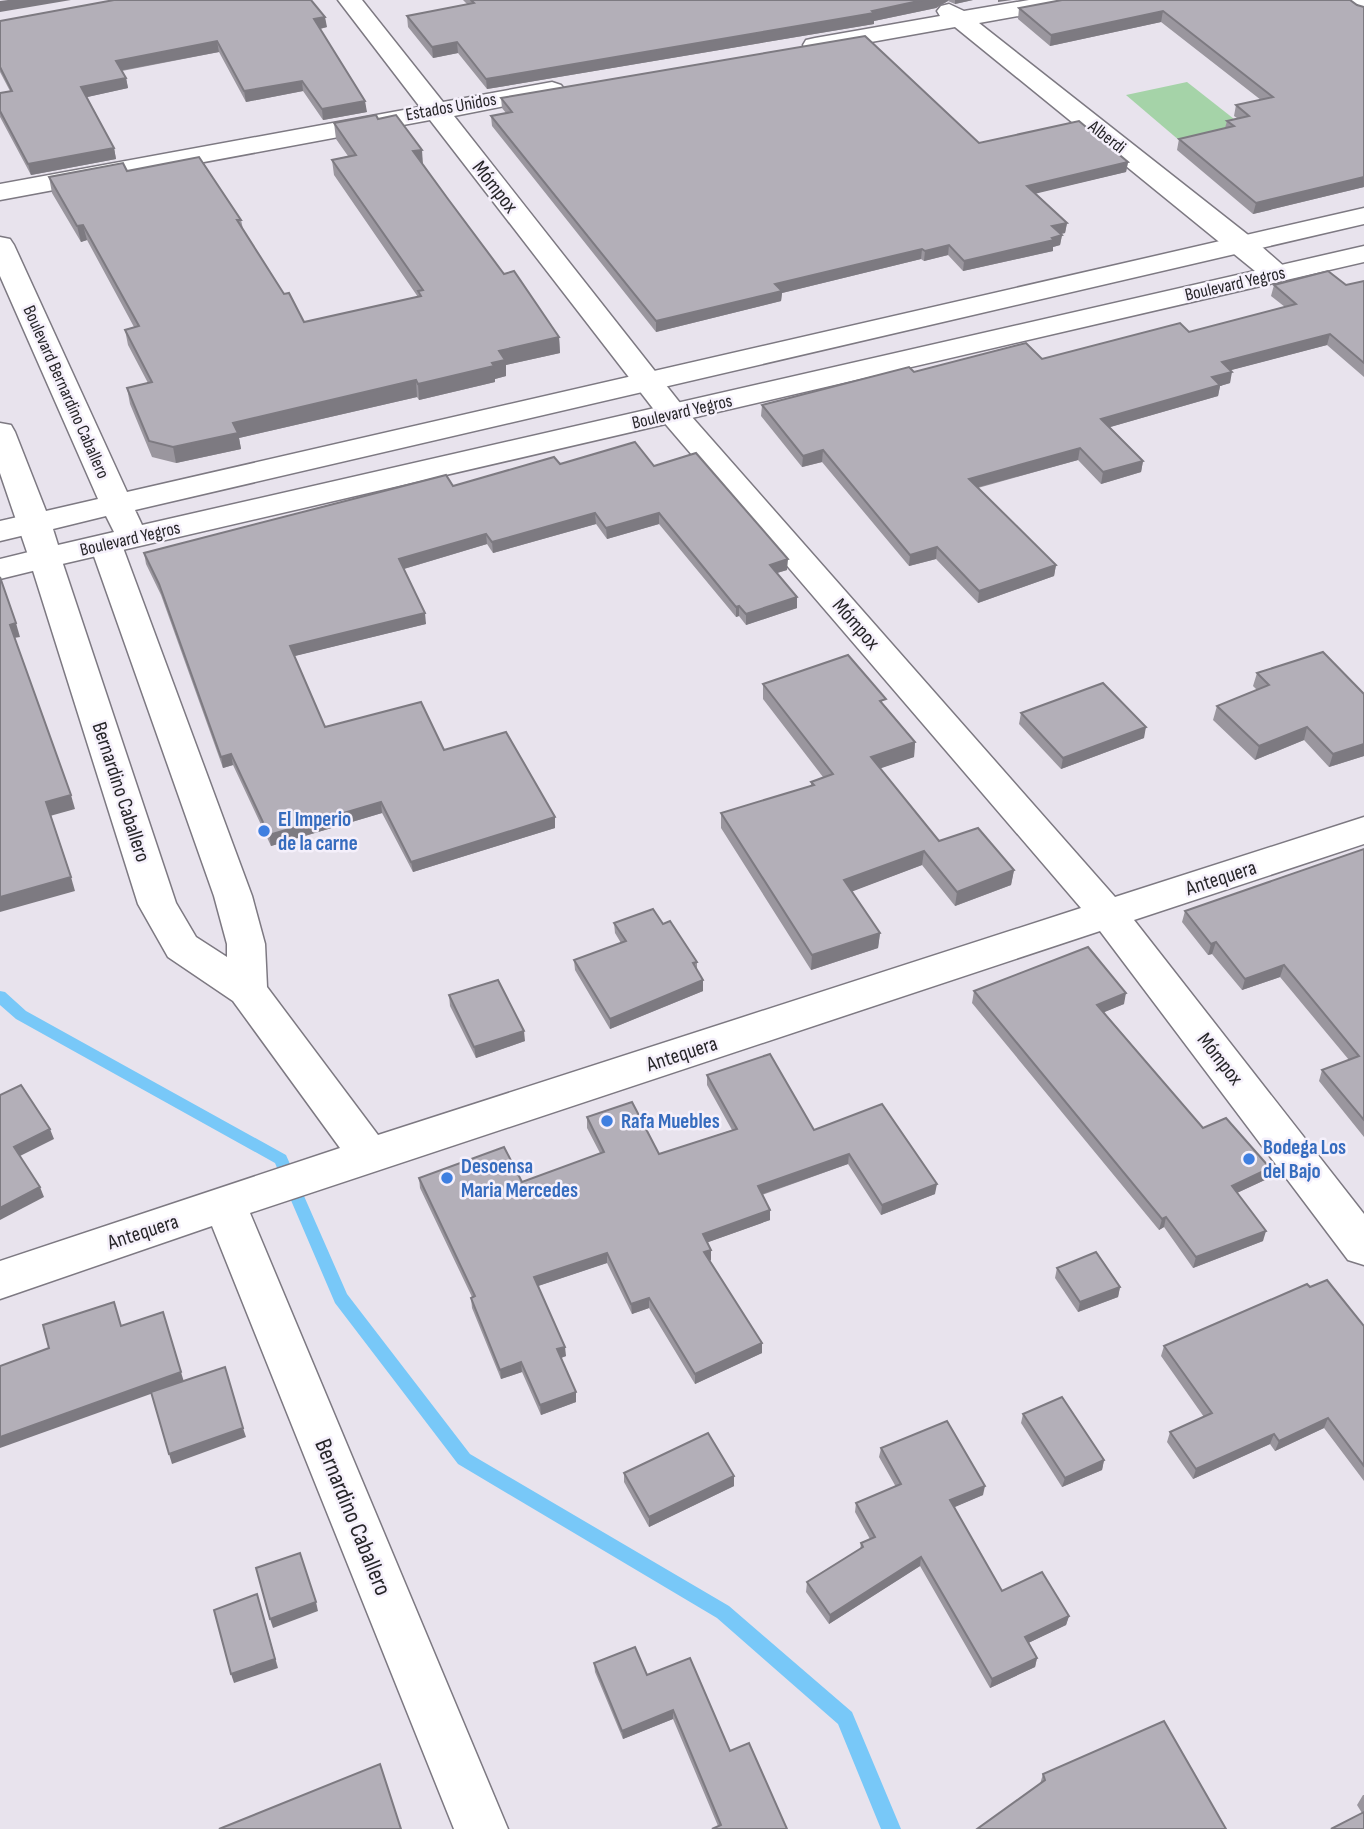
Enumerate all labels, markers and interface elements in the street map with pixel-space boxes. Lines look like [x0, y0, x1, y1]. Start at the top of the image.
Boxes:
street label: Estados Unidos [404, 89, 498, 125]
street label: Alberdi [1083, 115, 1130, 158]
street label: Mómpox [467, 156, 523, 218]
street label: Boulevard Yegros [1183, 262, 1287, 306]
street label: Boulevard Bernardino Caballero [18, 302, 114, 482]
street label: Boulevard Yegros [630, 390, 734, 434]
street label: Boulevard Yegros [78, 517, 182, 561]
street label: Mómpox [827, 593, 885, 655]
street label: Bernardino Caballero [87, 719, 155, 865]
place label: El Imperio de la carne [278, 807, 358, 856]
marker: El Imperio de la carne [256, 823, 272, 839]
street label: Antequera [1182, 855, 1260, 901]
street label: Mómpox [1192, 1028, 1248, 1090]
street label: Antequera [643, 1031, 721, 1077]
place label: Rafa Muebles [621, 1109, 720, 1134]
marker: Rafa Muebles [599, 1113, 615, 1129]
place label: Bodega Los del Bajo [1263, 1135, 1346, 1184]
marker: Bodega Los del Bajo [1241, 1151, 1257, 1167]
place label: Desoensa Maria Mercedes [461, 1154, 578, 1203]
marker: Desoensa Maria Mercedes [439, 1170, 455, 1186]
street label: Antequera [104, 1209, 182, 1255]
street label: Bernardino Caballero [308, 1434, 398, 1600]

